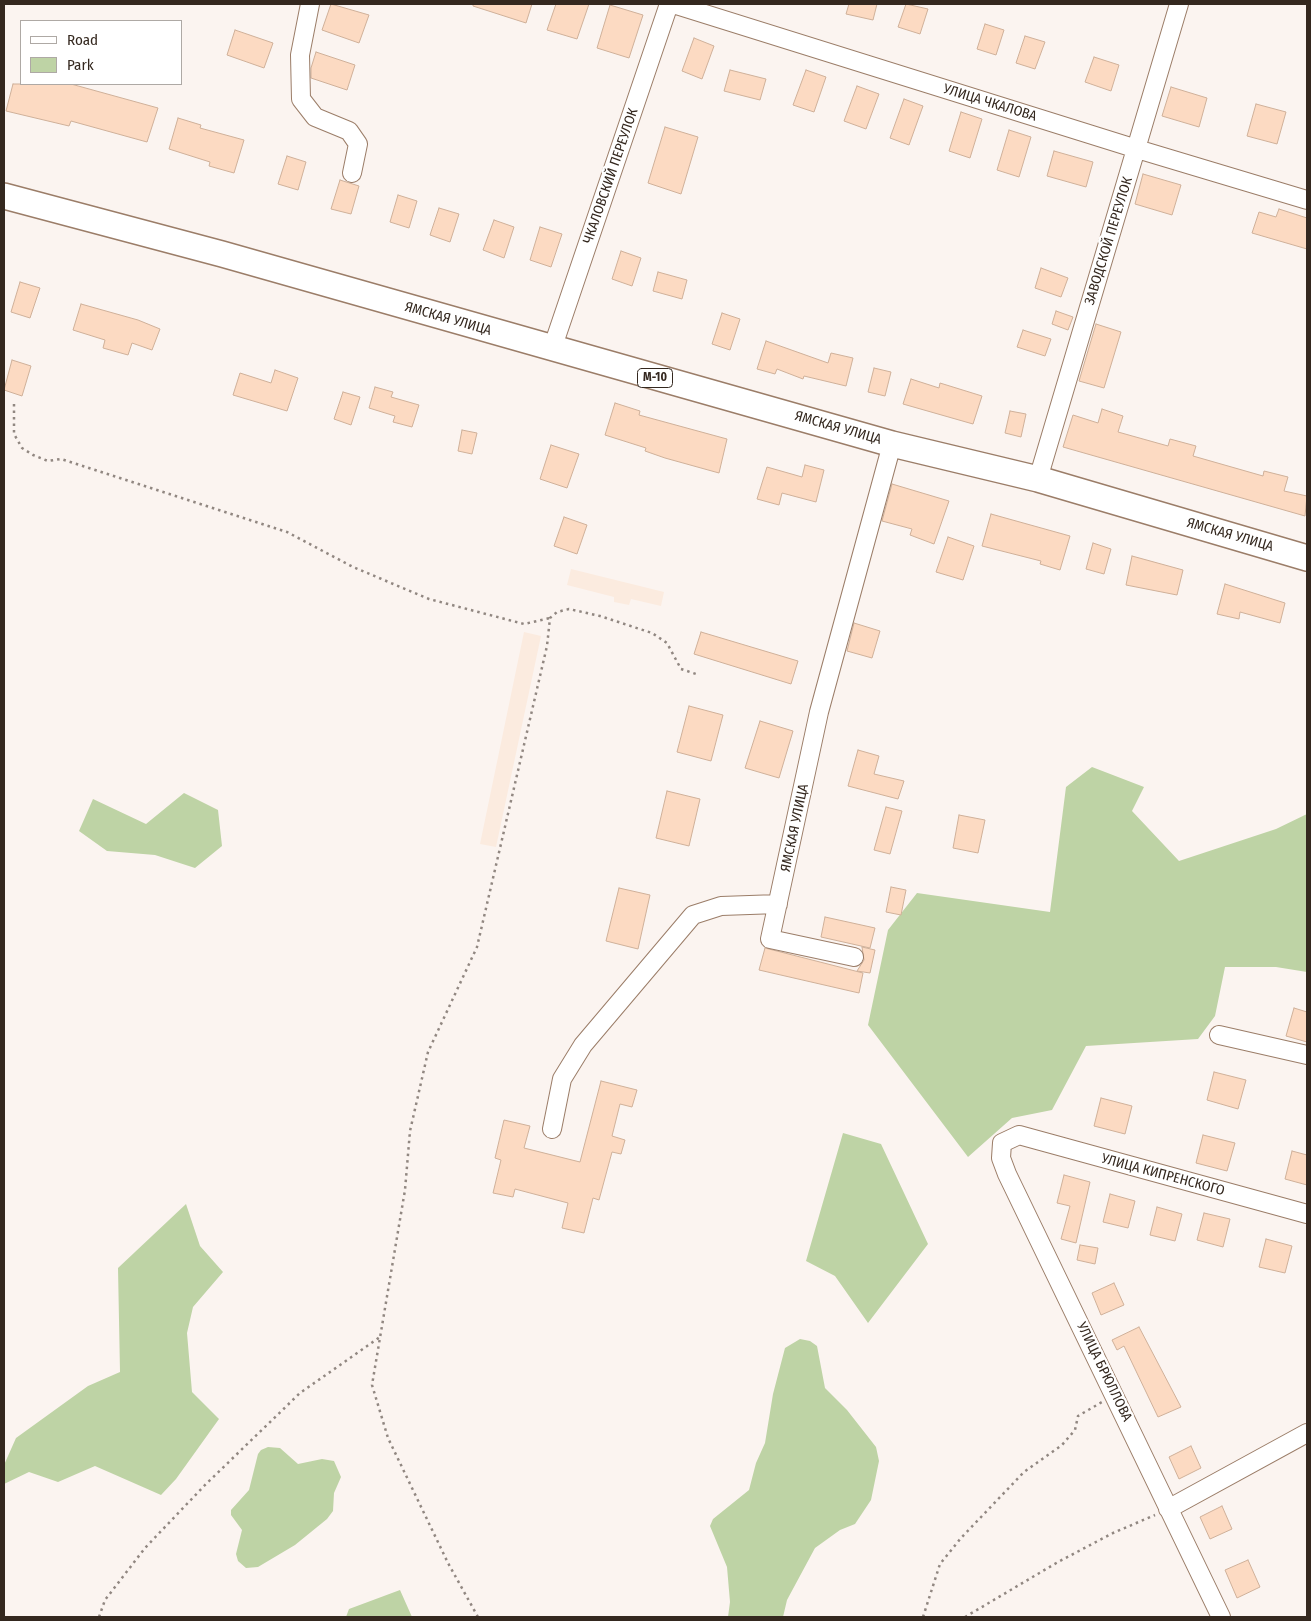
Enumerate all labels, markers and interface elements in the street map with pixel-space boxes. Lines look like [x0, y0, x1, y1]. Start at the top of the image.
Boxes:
legend [20, 20, 182, 85]
text: Road [67, 31, 98, 49]
text: Park [67, 56, 94, 74]
street label: УЛИЦА ЧКАЛОВА [941, 81, 1039, 125]
street label: ЧКАЛОВСКИЙ ПЕРЕУЛОК [580, 106, 642, 246]
street label: ЗАВОДСКОЙ ПЕРЕУЛОК [1082, 175, 1136, 307]
street label: ЯМСКАЯ УЛИЦА [403, 299, 493, 339]
road number: М-10 [638, 368, 672, 388]
street label: ЯМСКАЯ УЛИЦА [793, 408, 883, 448]
street label: ЯМСКАЯ УЛИЦА [1185, 515, 1275, 555]
street label: ЯМСКАЯ УЛИЦА [777, 783, 813, 873]
street label: УЛИЦА КИПРЕНСКОГО [1100, 1150, 1226, 1200]
street label: УЛИЦА БРЮЛЛОВА [1073, 1320, 1135, 1424]

